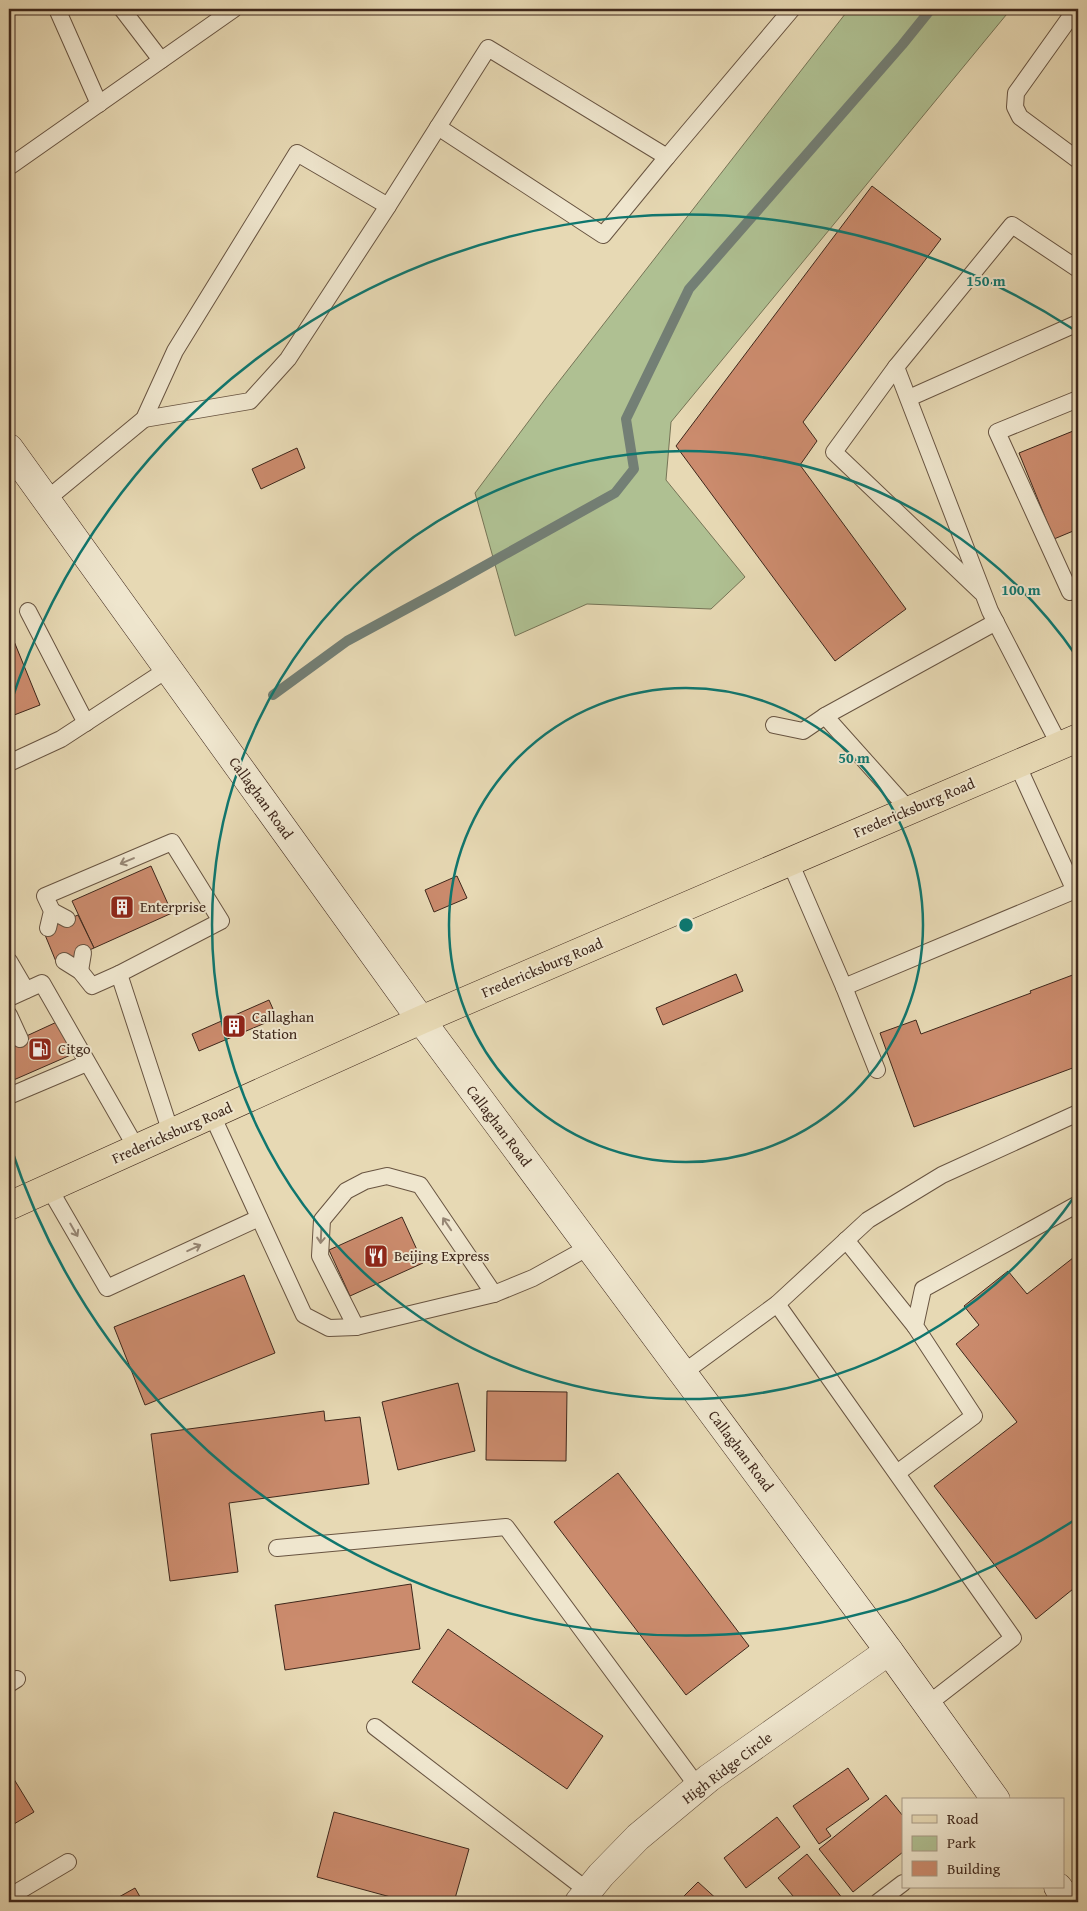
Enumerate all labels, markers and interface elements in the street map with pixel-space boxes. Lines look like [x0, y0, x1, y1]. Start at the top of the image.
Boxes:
text: 150 m [966, 270, 1006, 291]
text: 100 m [1001, 579, 1041, 600]
text: 50 m [838, 747, 870, 768]
street label: Callaghan Road [224, 752, 298, 843]
street label: Fredericksburg Road [850, 772, 978, 843]
one-way arrow [120, 857, 135, 867]
building icon: Enterprise [109, 894, 135, 920]
place label: Enterprise [140, 896, 206, 917]
centre of rings [677, 916, 695, 934]
street label: Fredericksburg Road [478, 932, 606, 1003]
place label: Callaghan Station [252, 1006, 315, 1044]
building icon: Callaghan Station [221, 1013, 247, 1039]
fuel station icon: Citgo [27, 1036, 53, 1062]
place label: Citgo [58, 1038, 91, 1059]
street label: Callaghan Road [462, 1081, 537, 1171]
street label: Fredericksburg Road [108, 1097, 235, 1169]
one-way arrow [442, 1217, 452, 1231]
one-way arrow [69, 1223, 79, 1237]
one-way arrow [317, 1228, 326, 1244]
one-way arrow [186, 1243, 201, 1252]
restaurant icon: Beijing Express [363, 1243, 389, 1269]
place label: Beijing Express [394, 1245, 489, 1266]
street label: Callaghan Road [704, 1406, 779, 1496]
street label: High Ridge Circle [677, 1727, 776, 1808]
legend [902, 1798, 1064, 1888]
text: Road [947, 1808, 978, 1829]
text: Park [947, 1832, 976, 1853]
text: Building [947, 1858, 1001, 1879]

